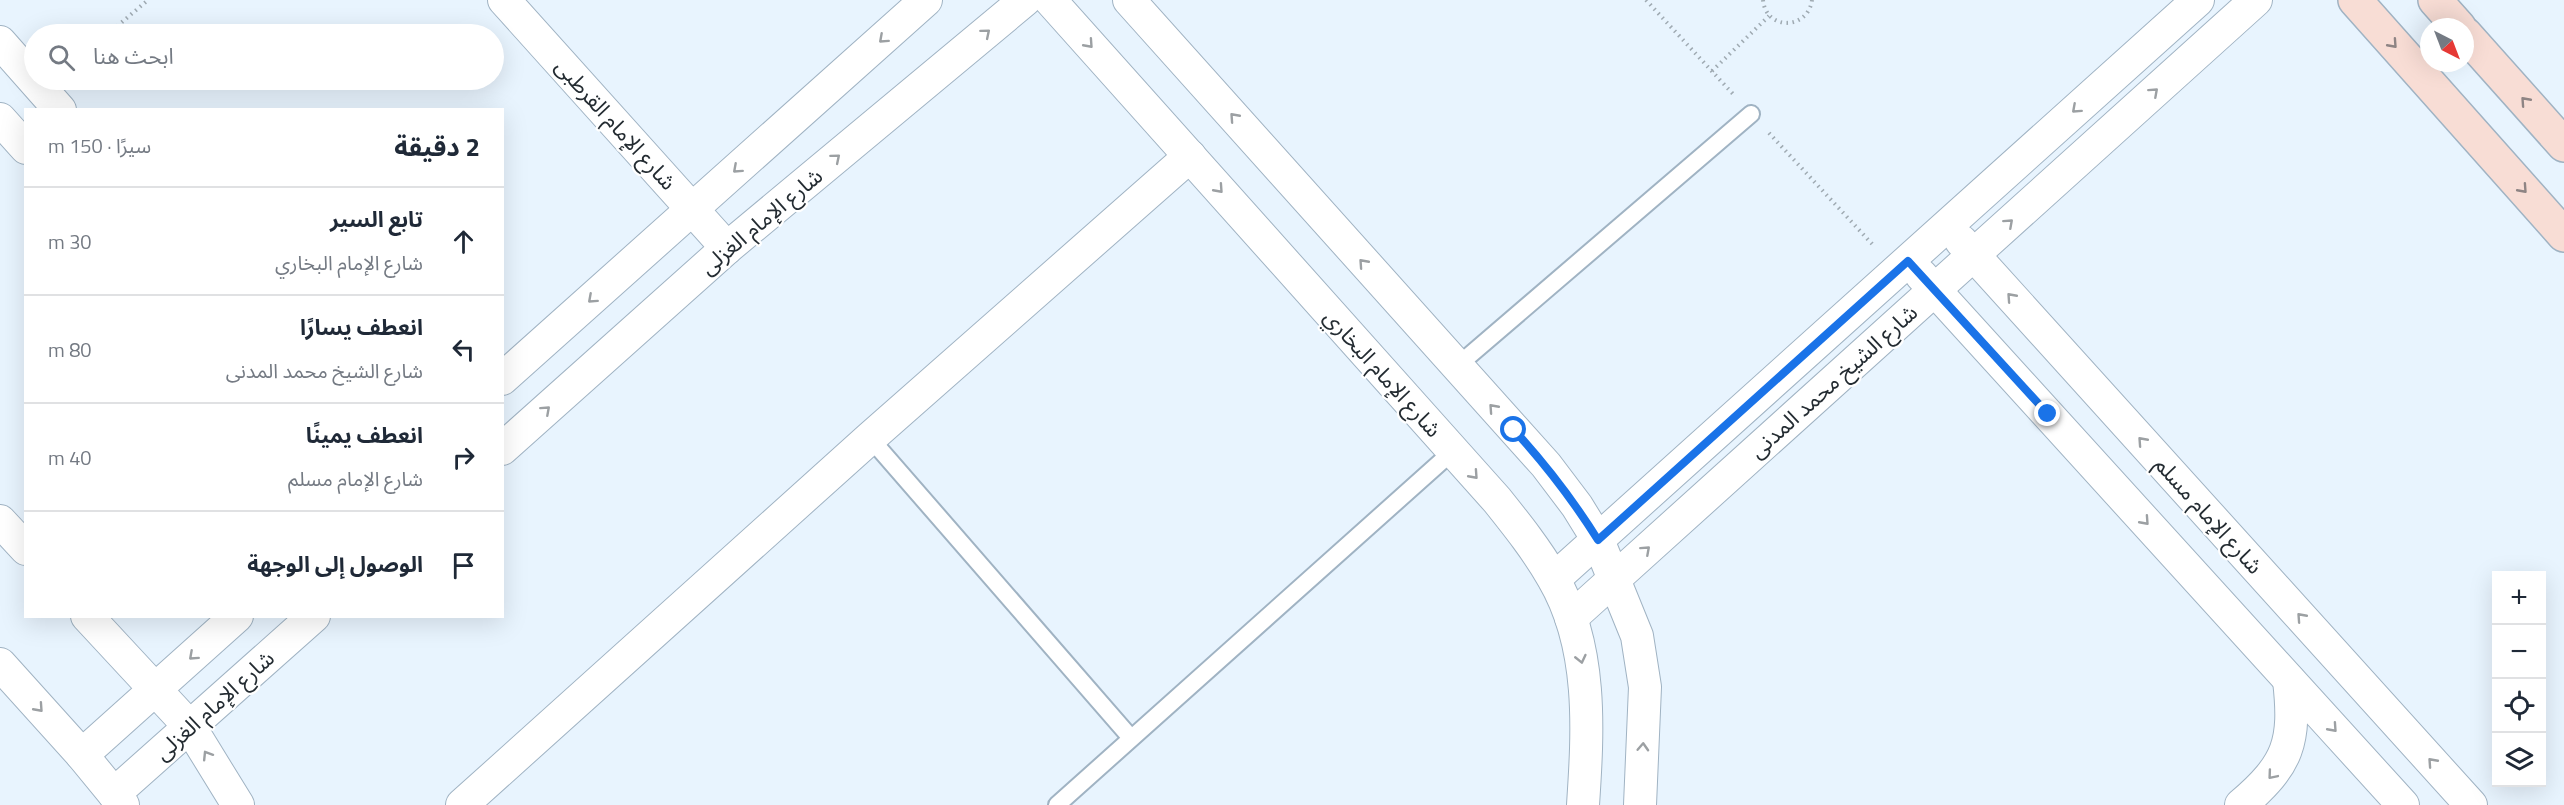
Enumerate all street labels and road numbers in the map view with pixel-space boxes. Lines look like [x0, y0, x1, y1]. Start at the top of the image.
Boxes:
street label: شارع الإمام القرطبى [547, 50, 685, 198]
street label: شارع الإمام الغزلى [692, 159, 830, 283]
street label: شارع الشيخ محمد المدنى [1741, 296, 1925, 466]
street label: شارع الإمام البخاري [1316, 301, 1450, 445]
street label: شارع الإمام مسلم [2147, 448, 2271, 582]
street label: شارع الإمام الغزلى [146, 642, 282, 768]

